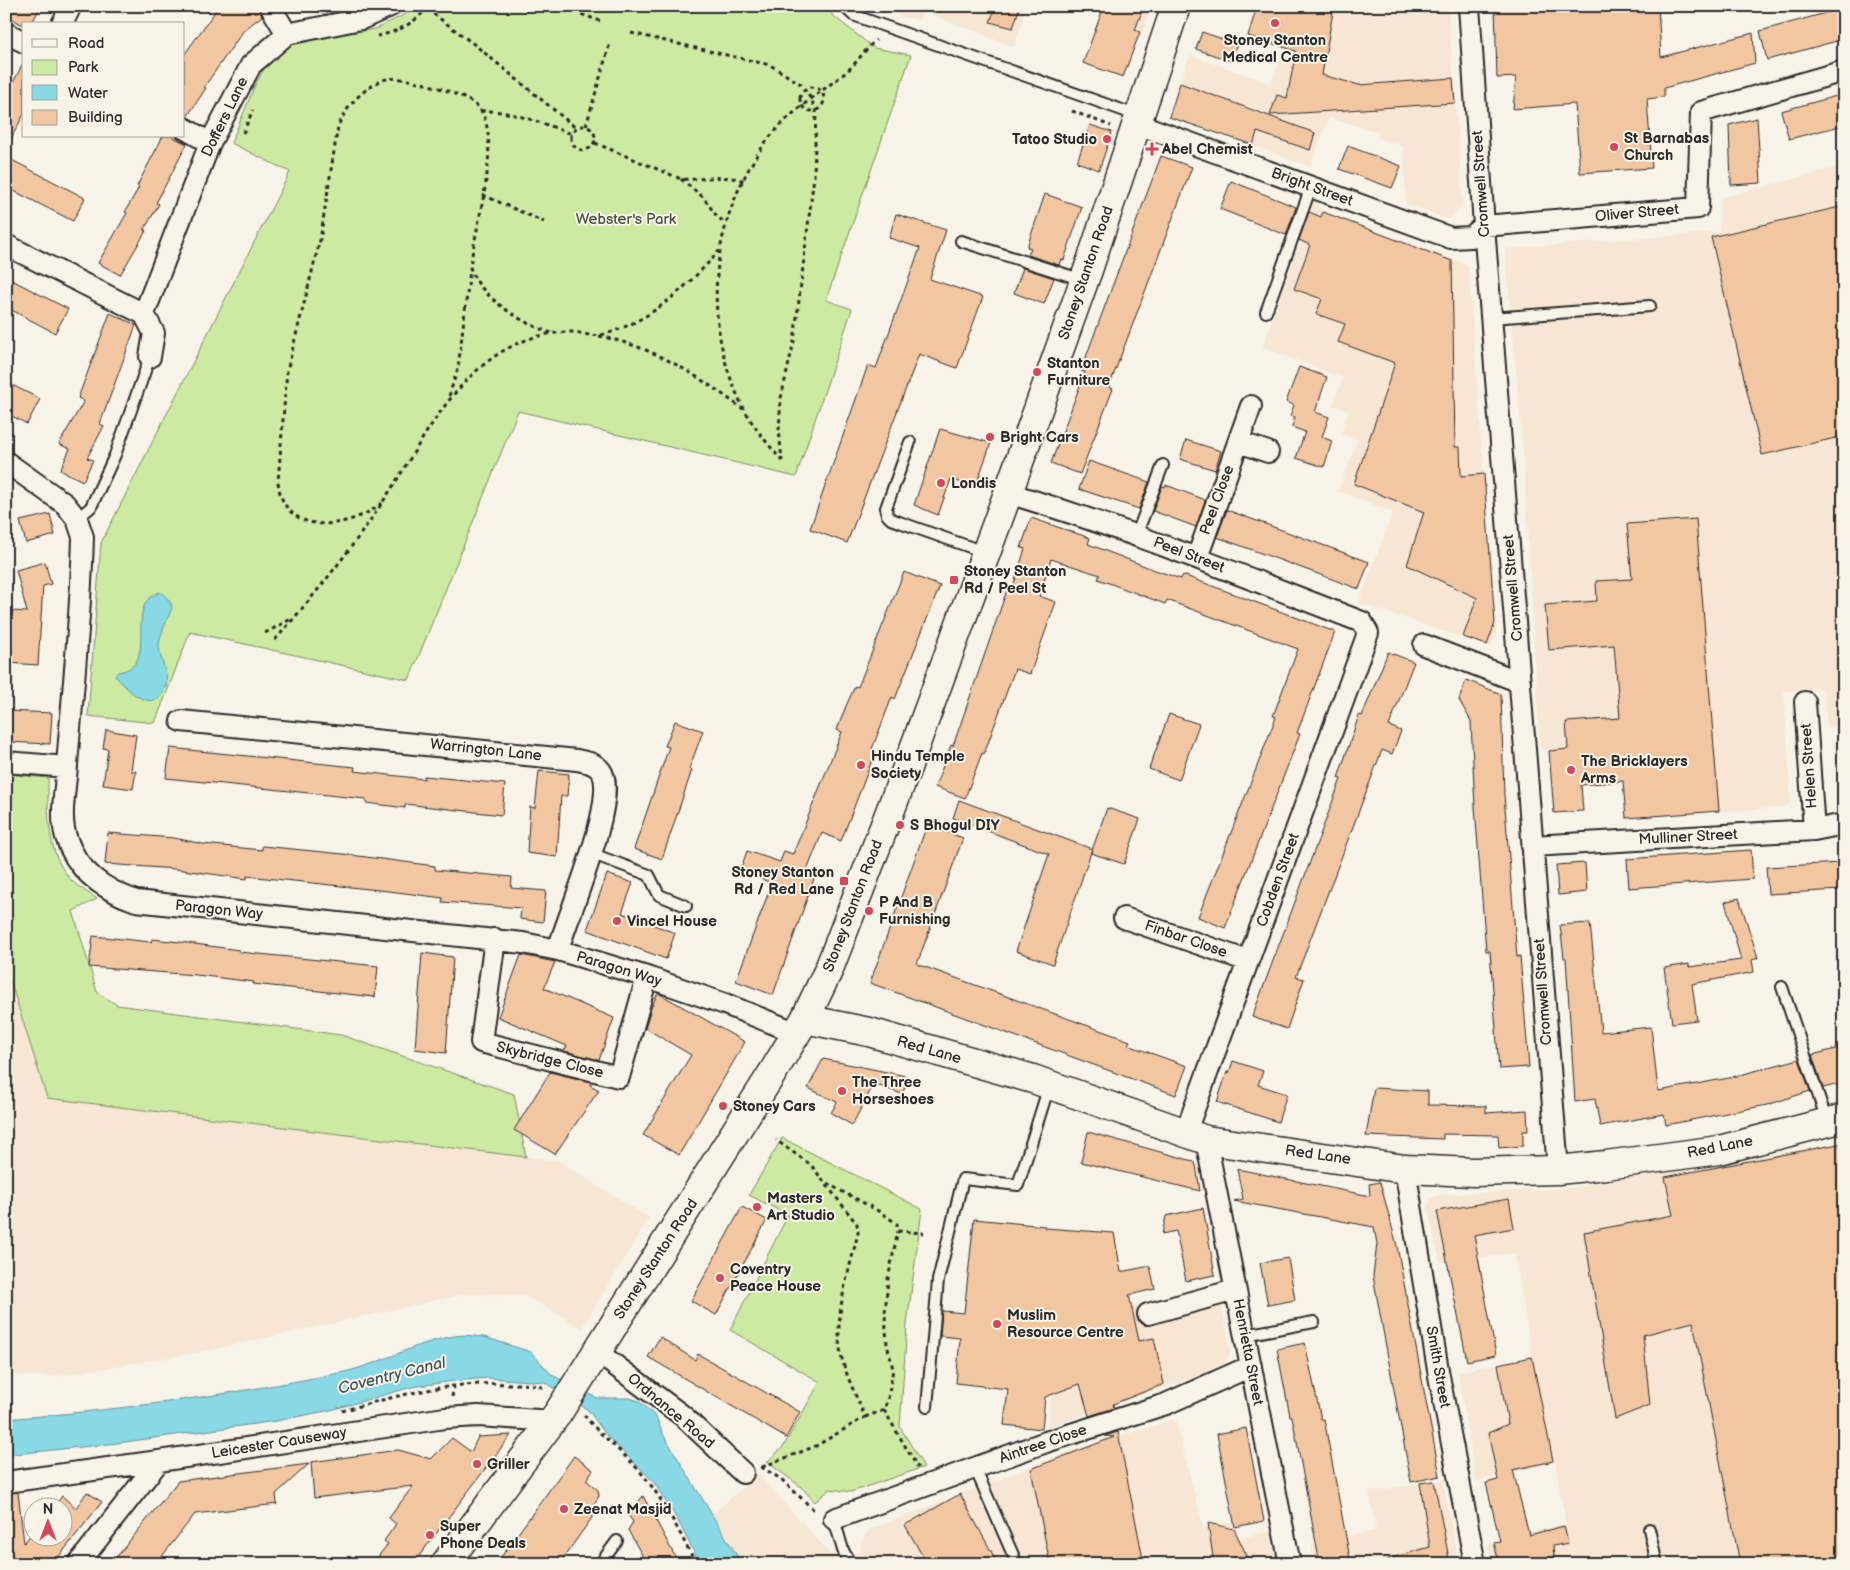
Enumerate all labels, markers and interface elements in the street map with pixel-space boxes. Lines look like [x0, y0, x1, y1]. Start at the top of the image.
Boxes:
marker: Stoney Stanton Medical Centre [1269, 17, 1281, 29]
legend [22, 22, 185, 138]
place label: Stoney Stanton Medical Centre [1222, 31, 1328, 67]
text: Road [68, 34, 104, 53]
text: Park [68, 58, 99, 77]
street label: Doffers Lane [197, 74, 253, 160]
text: Water [68, 84, 108, 103]
text: Building [68, 108, 123, 127]
place label: St Barnabas Church [1624, 129, 1709, 165]
place label: Tatoo Studio [1012, 130, 1097, 149]
street label: Cromwell Street [1468, 130, 1494, 238]
marker: Tatoo Studio [1101, 133, 1113, 145]
place label: Abel Chemist [1161, 140, 1253, 159]
marker: St Barnabas Church [1608, 141, 1620, 153]
marker: Abel Chemist [1146, 143, 1158, 155]
street label: Bright Street [1268, 163, 1356, 211]
street label: Oliver Street [1594, 200, 1680, 226]
street label: Stoney Stanton Road [1054, 204, 1118, 342]
park label: Webster's Park [576, 210, 677, 229]
place label: Stanton Furniture [1047, 354, 1111, 390]
marker: Stanton Furniture [1031, 366, 1043, 378]
place label: Bright Cars [1000, 428, 1079, 447]
marker: Bright Cars [984, 431, 996, 443]
street label: Peel Close [1196, 462, 1238, 537]
place label: Londis [951, 474, 996, 493]
marker: Londis [935, 477, 947, 489]
street label: Peel Street [1151, 533, 1228, 577]
street label: Cromwell Street [1499, 533, 1527, 642]
place label: Stoney Stanton Rd / Peel St [964, 562, 1066, 598]
marker: Stoney Stanton Rd / Peel St [948, 574, 960, 586]
street label: Helen Street [1797, 722, 1821, 809]
street label: Warrington Lane [429, 735, 543, 765]
place label: Hindu Temple Society [871, 747, 965, 783]
place label: The Bricklayers Arms [1580, 752, 1688, 788]
marker: Hindu Temple Society [855, 759, 867, 771]
marker: The Bricklayers Arms [1565, 764, 1577, 776]
place label: S Bhogul DIY [910, 816, 1000, 835]
marker: S Bhogul DIY [894, 819, 906, 831]
street label: Mulliner Street [1638, 825, 1738, 849]
street label: Cobden Street [1252, 830, 1304, 930]
street label: Stoney Stanton Road [819, 837, 887, 975]
place label: Stoney Stanton Rd / Red Lane [732, 863, 834, 899]
marker: Stoney Stanton Rd / Red Lane [838, 875, 850, 887]
place label: P And B Furnishing [879, 893, 951, 929]
street label: Paragon Way [174, 896, 264, 924]
marker: P And B Furnishing [863, 905, 875, 917]
place label: Vincel House [627, 912, 717, 931]
marker: Vincel House [611, 915, 623, 927]
street label: Finbar Close [1142, 916, 1230, 962]
street label: Cromwell Street [1530, 938, 1556, 1046]
street label: Paragon Way [574, 947, 664, 991]
street label: Red Lane [895, 1032, 964, 1068]
street label: Skybridge Close [494, 1037, 606, 1083]
place label: The Three Horseshoes [852, 1073, 934, 1109]
marker: The Three Horseshoes [836, 1085, 848, 1097]
place label: Stoney Cars [733, 1097, 816, 1116]
marker: Stoney Cars [717, 1100, 729, 1112]
street label: Red Lane [1686, 1131, 1754, 1163]
street label: Red Lane [1284, 1141, 1352, 1169]
place label: Masters Art Studio [766, 1189, 835, 1225]
street label: Stoney Stanton Road [610, 1195, 702, 1323]
marker: Masters Art Studio [751, 1201, 763, 1213]
place label: Coventry Peace House [730, 1260, 821, 1296]
marker: Coventry Peace House [714, 1272, 726, 1284]
street label: Henrietta Street [1228, 1297, 1268, 1407]
place label: Muslim Resource Centre [1007, 1306, 1124, 1342]
marker: Muslim Resource Centre [991, 1318, 1003, 1330]
street label: Smith Street [1421, 1325, 1455, 1410]
water label: Coventry Canal [336, 1353, 449, 1399]
street label: Ordnance Road [624, 1369, 718, 1453]
street label: Aintree Close [997, 1420, 1089, 1468]
street label: Leicester Causeway [210, 1423, 348, 1463]
place label: Griller [487, 1455, 531, 1474]
marker: Griller [471, 1458, 483, 1470]
north arrow [22, 1498, 72, 1548]
place label: Zeenat Masjid [574, 1500, 672, 1519]
text: N [43, 1501, 53, 1518]
marker: Zeenat Masjid [558, 1503, 570, 1515]
place label: Super Phone Deals [440, 1517, 526, 1553]
marker: Super Phone Deals [424, 1529, 436, 1541]

